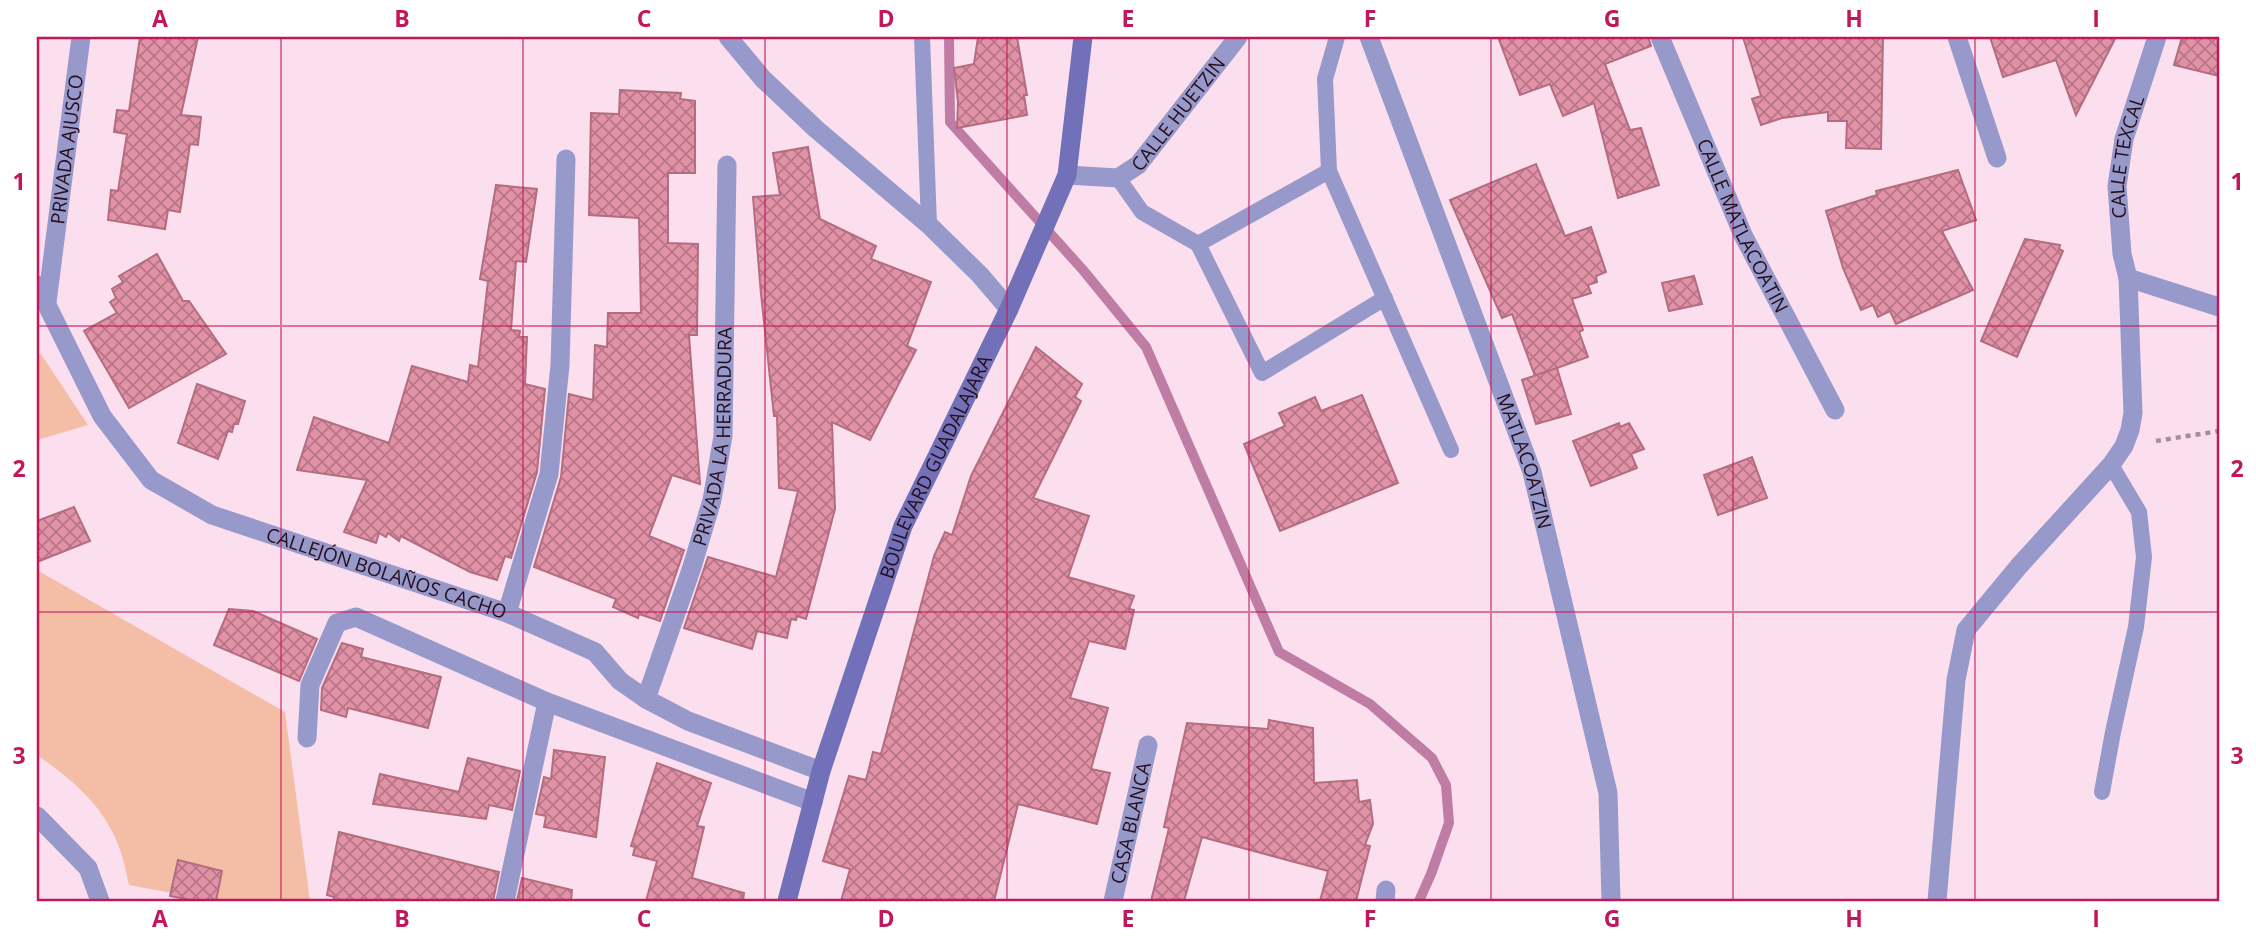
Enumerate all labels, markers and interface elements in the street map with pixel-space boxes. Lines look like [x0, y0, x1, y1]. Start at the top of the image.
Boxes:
text: A [152, 2, 168, 34]
text: B [394, 2, 410, 34]
text: C [637, 2, 651, 34]
text: D [877, 2, 895, 34]
text: E [1122, 2, 1134, 34]
text: F [1364, 2, 1376, 34]
text: G [1604, 2, 1620, 34]
text: H [1845, 2, 1863, 34]
text: I [2092, 2, 2100, 34]
street label: CALLE HUETZIN [1125, 51, 1231, 176]
street label: PRIVADA AJUSCO [44, 73, 89, 226]
street label: CALLE TEXCAL [2104, 92, 2150, 219]
street label: CALLE MATLACOATIN [1691, 134, 1795, 317]
text: 1 [12, 165, 26, 197]
text: 1 [2230, 165, 2244, 197]
street label: PRIVADA LA HERRADURA [686, 327, 738, 549]
street label: BOULEVARD GUADALAJARA [873, 350, 998, 582]
street label: MATLACOATZIN [1491, 390, 1558, 532]
text: 2 [12, 452, 26, 484]
text: 2 [2230, 452, 2244, 484]
street label: CALLEJÓN BOLAÑOS CACHO [263, 521, 510, 625]
text: 3 [12, 739, 26, 771]
text: 3 [2230, 739, 2244, 771]
street label: CASA BLANCA [1104, 760, 1157, 886]
text: A [152, 902, 168, 934]
text: B [394, 902, 410, 934]
text: C [637, 902, 651, 934]
text: D [877, 902, 895, 934]
text: E [1122, 902, 1134, 934]
text: F [1364, 902, 1376, 934]
text: G [1604, 902, 1620, 934]
text: H [1845, 902, 1863, 934]
text: I [2092, 902, 2100, 934]

